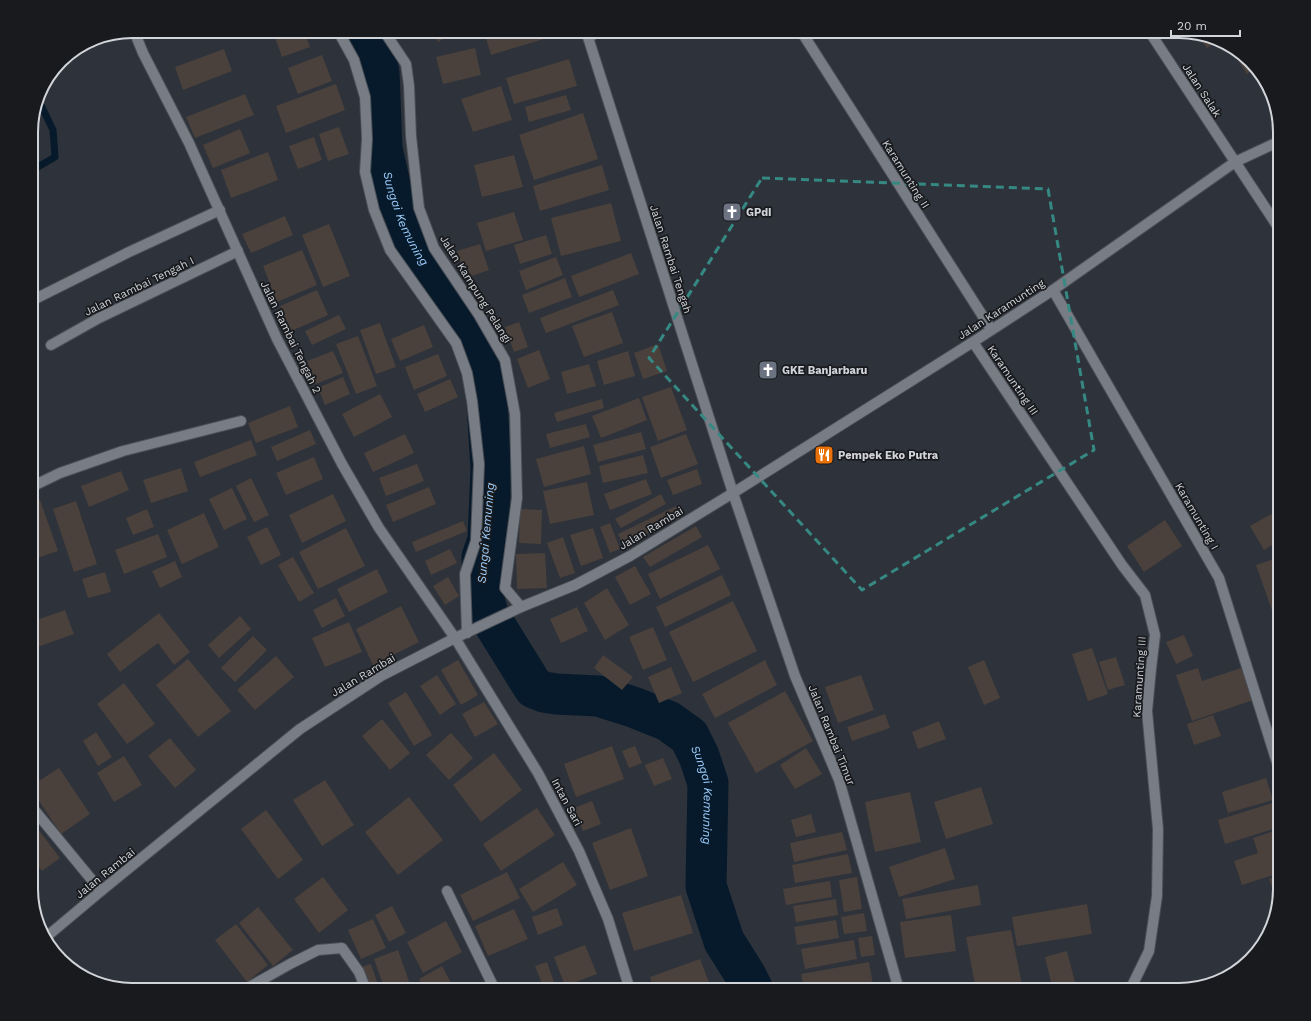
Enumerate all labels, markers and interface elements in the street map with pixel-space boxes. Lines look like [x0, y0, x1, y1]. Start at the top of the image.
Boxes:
scale bar [1171, 12, 1240, 38]
text: 20 m [1177, 19, 1207, 33]
street label: Jalan Salak [1179, 61, 1224, 120]
street label: Karamunting II [879, 138, 932, 211]
water label: Sungai Kemuning [380, 170, 431, 268]
church icon: GPdI [721, 201, 743, 223]
street label: Jalan Rambai Tengah [647, 203, 694, 315]
place label: GPdI [746, 206, 772, 219]
street label: Jalan Kampung Pelangi [437, 233, 514, 346]
street label: Jalan Rambai Tengah I [82, 254, 196, 319]
street label: Jalan Karamunting [956, 277, 1047, 342]
street label: Jalan Rambai Tengah 2 [258, 279, 323, 396]
street label: Karamunting III [984, 343, 1041, 418]
church icon: GKE Banjarbaru [757, 359, 779, 381]
place label: GKE Banjarbaru [782, 364, 868, 377]
restaurant icon: Pempek Eko Putra [813, 444, 835, 466]
place label: Pempek Eko Putra [838, 449, 939, 462]
street label: Karamunting I [1172, 480, 1221, 552]
water label: Sungai Kemuning [475, 482, 497, 584]
street label: Jalan Rambai [617, 504, 686, 553]
street label: Karamunting III [1130, 636, 1149, 718]
street label: Jalan Rambai [329, 651, 398, 700]
street label: Jalan Rambai Timur [805, 683, 858, 788]
water label: Sungai Kemuning [688, 743, 715, 845]
street label: Intan Sari [549, 776, 585, 828]
street label: Jalan Rambai [73, 845, 138, 901]

